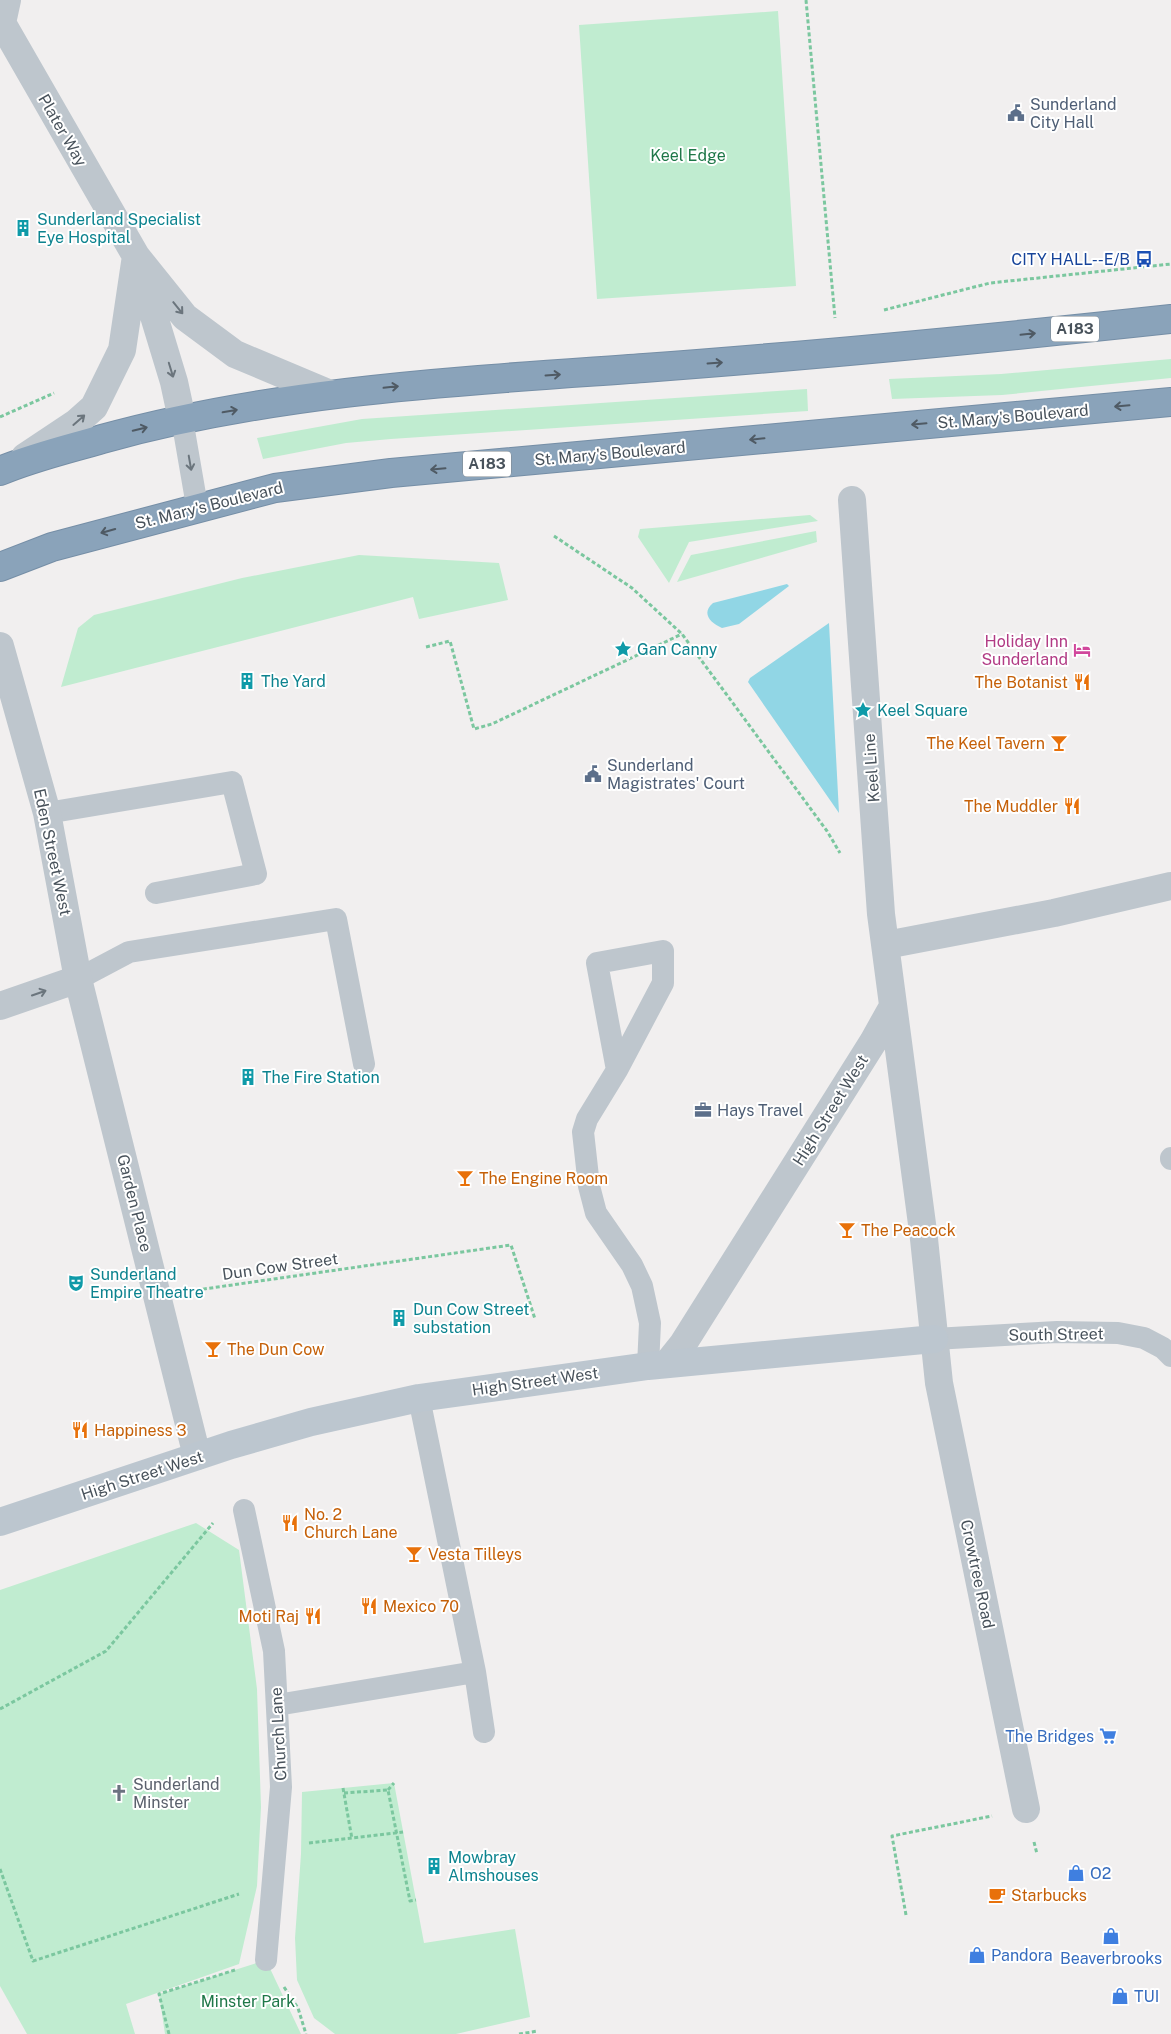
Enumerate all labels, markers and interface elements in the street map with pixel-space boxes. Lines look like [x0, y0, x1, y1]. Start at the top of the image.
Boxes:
street label: Plater Way [34, 91, 91, 170]
place label: Sunderland City Hall [1030, 95, 1117, 132]
public building icon: Sunderland City Hall [1006, 103, 1026, 123]
park label: Keel Edge [650, 146, 726, 165]
place label: Sunderland Specialist Eye Hospital [37, 210, 201, 247]
building icon: Sunderland Specialist Eye Hospital [13, 218, 33, 238]
bus stop icon: CITY HALL--E/B [1134, 249, 1154, 269]
place label: CITY HALL--E/B [1011, 250, 1130, 269]
one-way arrow [173, 301, 184, 314]
road number: A183 [1051, 316, 1099, 342]
one-way arrow [1020, 330, 1036, 339]
one-way arrow [707, 358, 723, 368]
one-way arrow [166, 362, 176, 378]
one-way arrow [545, 370, 561, 379]
one-way arrow [382, 382, 398, 392]
street label: St. Mary's Boulevard [937, 400, 1089, 433]
one-way arrow [1115, 401, 1131, 411]
one-way arrow [222, 405, 238, 415]
one-way arrow [72, 415, 85, 426]
one-way arrow [911, 419, 927, 429]
one-way arrow [132, 424, 148, 433]
one-way arrow [749, 434, 765, 443]
street label: St. Mary's Boulevard [534, 437, 686, 470]
road number: A183 [463, 452, 511, 476]
one-way arrow [185, 454, 195, 470]
one-way arrow [431, 464, 447, 473]
street label: St. Mary's Boulevard [133, 478, 285, 533]
one-way arrow [100, 526, 116, 536]
place label: Holiday Inn Sunderland [981, 632, 1068, 669]
place icon: Gan Canny [613, 639, 633, 659]
place label: Gan Canny [637, 640, 718, 659]
hotel icon: Holiday Inn Sunderland [1072, 640, 1092, 660]
building icon: The Yard [237, 671, 257, 691]
place label: The Yard [261, 672, 326, 691]
restaurant icon: The Botanist [1072, 672, 1092, 692]
place label: The Botanist [975, 673, 1068, 692]
place icon: Keel Square [853, 700, 873, 720]
place label: Keel Square [877, 701, 968, 720]
street label: Keel Line [860, 733, 883, 803]
bar icon: The Keel Tavern [1049, 733, 1069, 753]
place label: The Keel Tavern [927, 734, 1045, 753]
place label: Sunderland Magistrates' Court [607, 756, 745, 793]
public building icon: Sunderland Magistrates' Court [583, 764, 603, 784]
street label: Eden Street West [30, 787, 75, 917]
restaurant icon: The Muddler [1062, 796, 1082, 816]
place label: The Muddler [964, 797, 1058, 816]
one-way arrow [31, 988, 47, 997]
street label: High Street West [789, 1051, 872, 1169]
building icon: The Fire Station [238, 1067, 258, 1087]
place label: The Fire Station [262, 1068, 380, 1087]
office icon: Hays Travel [693, 1100, 713, 1120]
place label: Hays Travel [717, 1101, 804, 1120]
street label: Garden Place [113, 1152, 156, 1254]
bar icon: The Engine Room [455, 1168, 475, 1188]
place label: The Engine Room [479, 1169, 608, 1188]
bar icon: The Peacock [837, 1220, 857, 1240]
place label: The Peacock [861, 1221, 956, 1240]
street label: Dun Cow Street [221, 1249, 339, 1284]
place label: Sunderland Empire Theatre [90, 1265, 204, 1302]
theatre icon: Sunderland Empire Theatre [66, 1273, 86, 1293]
place label: Dun Cow Street substation [413, 1300, 530, 1337]
building icon: Dun Cow Street substation [389, 1308, 409, 1328]
street label: South Street [1008, 1324, 1104, 1345]
bar icon: The Dun Cow [203, 1339, 223, 1359]
place label: The Dun Cow [227, 1340, 325, 1359]
street label: High Street West [471, 1363, 599, 1400]
restaurant icon: Happiness 3 [70, 1420, 90, 1440]
place label: Happiness 3 [94, 1421, 187, 1440]
street label: High Street West [79, 1447, 206, 1504]
place label: No. 2 Church Lane [304, 1505, 398, 1542]
restaurant icon: No. 2 Church Lane [280, 1513, 300, 1533]
street label: Crowtree Road [957, 1518, 998, 1630]
bar icon: Vesta Tilleys [404, 1544, 424, 1564]
place label: Vesta Tilleys [428, 1545, 522, 1564]
restaurant icon: Mexico 70 [359, 1596, 379, 1616]
place label: Mexico 70 [383, 1597, 459, 1616]
restaurant icon: Moti Raj [303, 1606, 323, 1626]
place label: Moti Raj [238, 1607, 299, 1626]
street label: Church Lane [267, 1687, 290, 1781]
supermarket icon: The Bridges [1098, 1726, 1118, 1746]
place label: The Bridges [1005, 1727, 1094, 1746]
place label: Sunderland Minster [133, 1775, 220, 1812]
church icon: Sunderland Minster [109, 1783, 129, 1803]
place label: Mowbray Almshouses [448, 1848, 539, 1885]
building icon: Mowbray Almshouses [424, 1856, 444, 1876]
shop icon: O2 [1066, 1863, 1086, 1883]
place label: O2 [1090, 1864, 1111, 1883]
cafe icon: Starbucks [987, 1885, 1007, 1905]
place label: Starbucks [1011, 1886, 1087, 1905]
shop icon: Beaverbrooks [1101, 1926, 1121, 1946]
shop icon: Pandora [967, 1945, 987, 1965]
place label: Pandora [991, 1946, 1053, 1965]
place label: Beaverbrooks [1060, 1949, 1162, 1968]
shop icon: TUI [1110, 1986, 1130, 2006]
place label: TUI [1134, 1987, 1159, 2006]
park label: Minster Park [201, 1992, 295, 2011]

